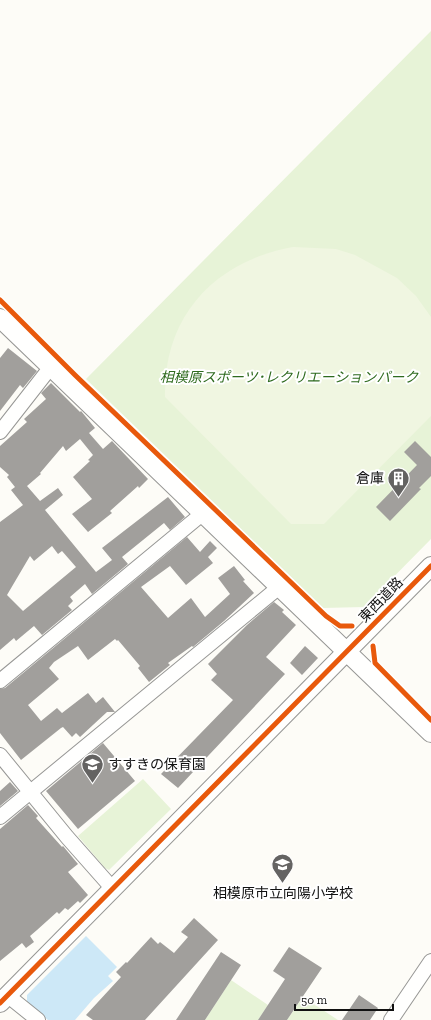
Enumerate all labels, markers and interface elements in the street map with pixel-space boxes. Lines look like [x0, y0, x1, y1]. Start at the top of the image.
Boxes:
park label: 相模原スポーツ･レクリエーションパーク [160, 369, 419, 386]
building icon: 倉庫 [386, 465, 412, 498]
place label: 倉庫 [356, 470, 384, 487]
street label: 東西道路 [355, 574, 407, 626]
school or university icon: すすきの保育園 [79, 751, 105, 784]
place label: すすきの保育園 [108, 756, 206, 773]
school or university icon: 相模原市立向陽小学校 [270, 852, 296, 885]
place label: 相模原市立向陽小学校 [213, 885, 353, 902]
scale bar [295, 986, 393, 1012]
text: 50 m [301, 993, 328, 1007]

